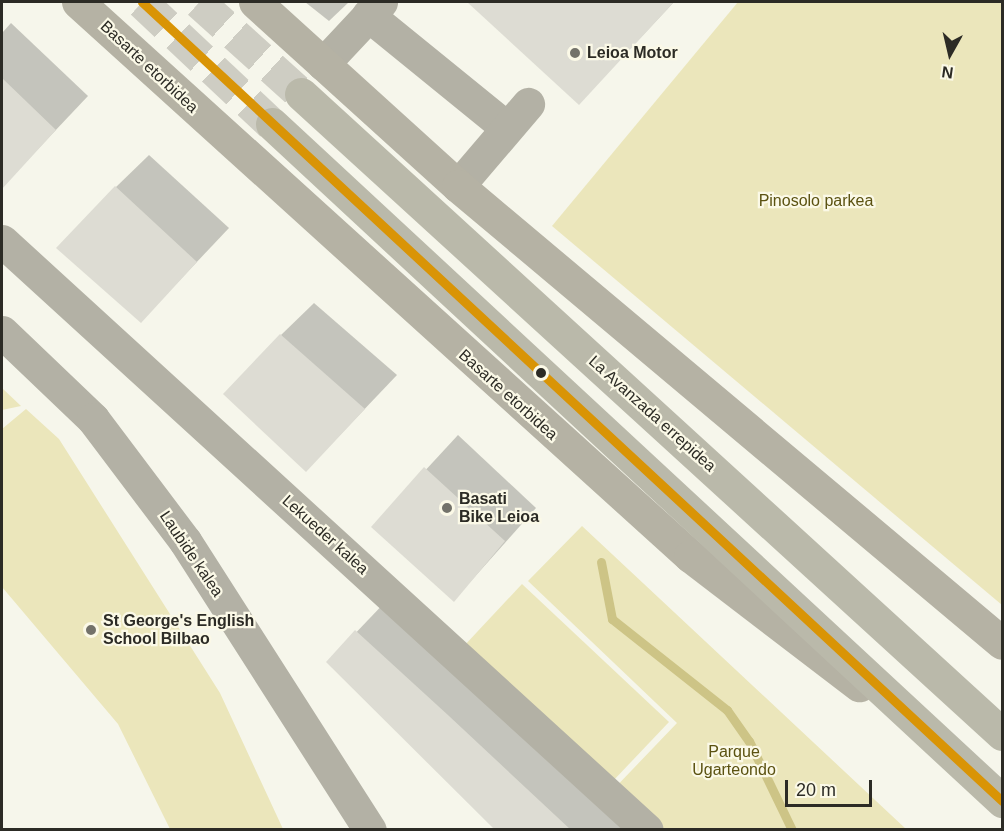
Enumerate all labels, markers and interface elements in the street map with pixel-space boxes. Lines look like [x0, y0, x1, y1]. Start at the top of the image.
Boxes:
street label: Basarte etorbidea [96, 17, 202, 117]
north arrow [920, 24, 980, 84]
place label: Leioa Motor [587, 43, 678, 63]
marker: Leioa Motor [568, 46, 582, 60]
text: N [941, 63, 954, 82]
park label: Pinosolo parkea [759, 191, 873, 211]
street label: Basarte etorbidea [455, 346, 561, 444]
street label: La Avanzada errepidea [584, 352, 720, 476]
unlabelled marker [535, 367, 547, 379]
place label: Basati Bike Leioa [459, 489, 539, 527]
street label: Lekueder kalea [278, 491, 372, 579]
marker: Basati Bike Leioa [440, 501, 454, 515]
street label: Laubide kalea [155, 507, 227, 601]
place label: St George's English School Bilbao [103, 611, 254, 649]
marker: St George's English School Bilbao [84, 623, 98, 637]
park label: Parque Ugarteondo [692, 742, 776, 780]
scale bar [788, 768, 875, 806]
text: 20 m [796, 780, 836, 800]

